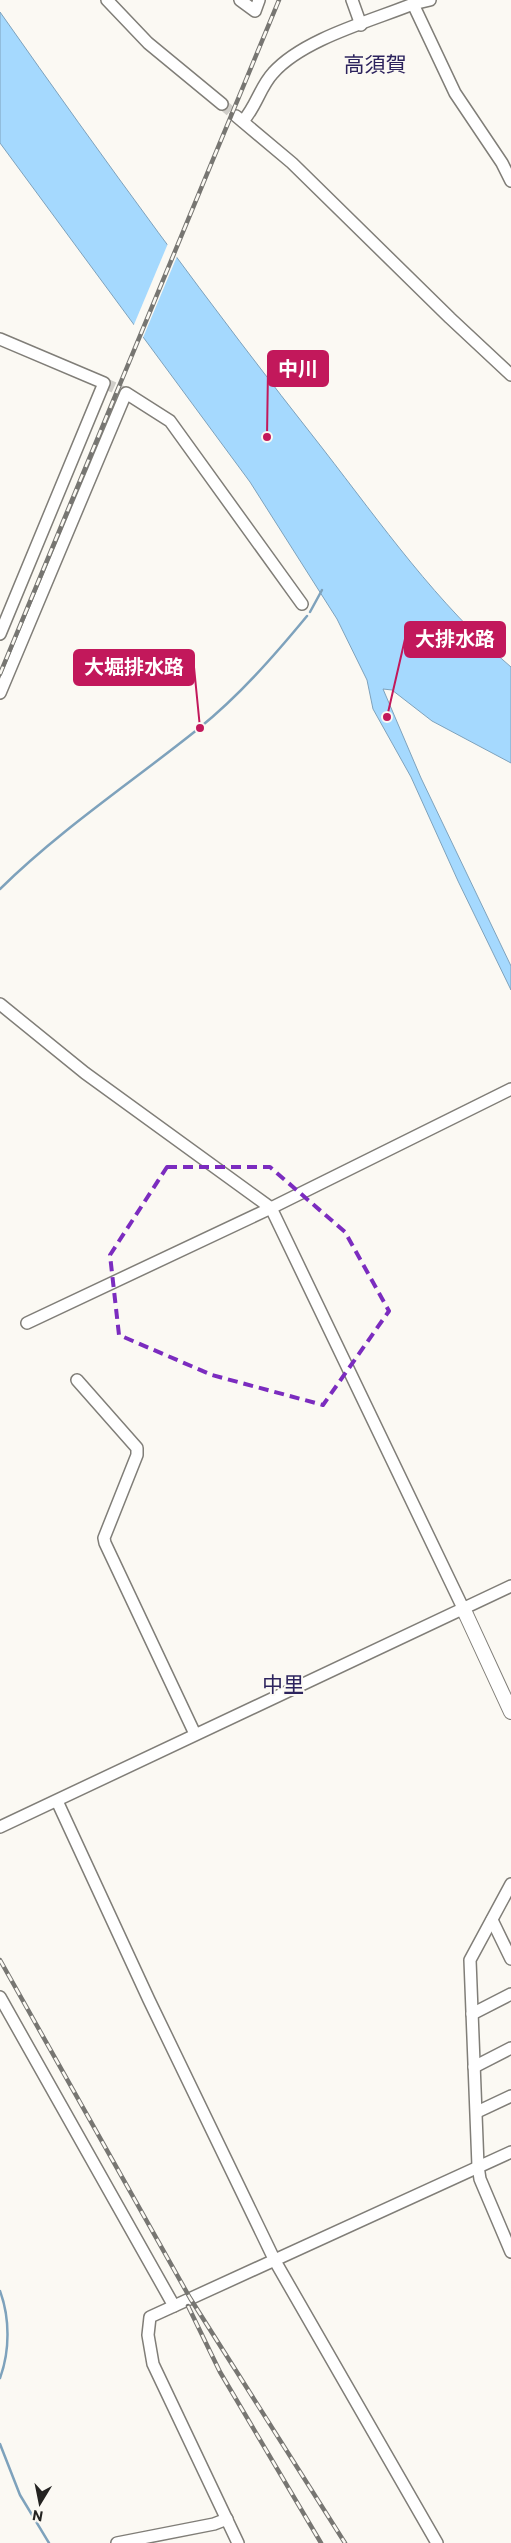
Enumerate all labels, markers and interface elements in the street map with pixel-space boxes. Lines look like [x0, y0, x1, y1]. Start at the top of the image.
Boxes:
district label: 高須賀 [344, 51, 407, 76]
callout: 中川 [268, 351, 328, 386]
text: 中川 [278, 356, 318, 380]
callout: 大排水路 [405, 622, 505, 657]
text: 大排水路 [415, 626, 495, 650]
callout: 大堀排水路 [74, 650, 194, 685]
text: 大堀排水路 [84, 654, 184, 678]
district label: 中里 [262, 1671, 304, 1696]
north arrow [15, 2478, 65, 2528]
text: N [31, 2507, 44, 2526]

